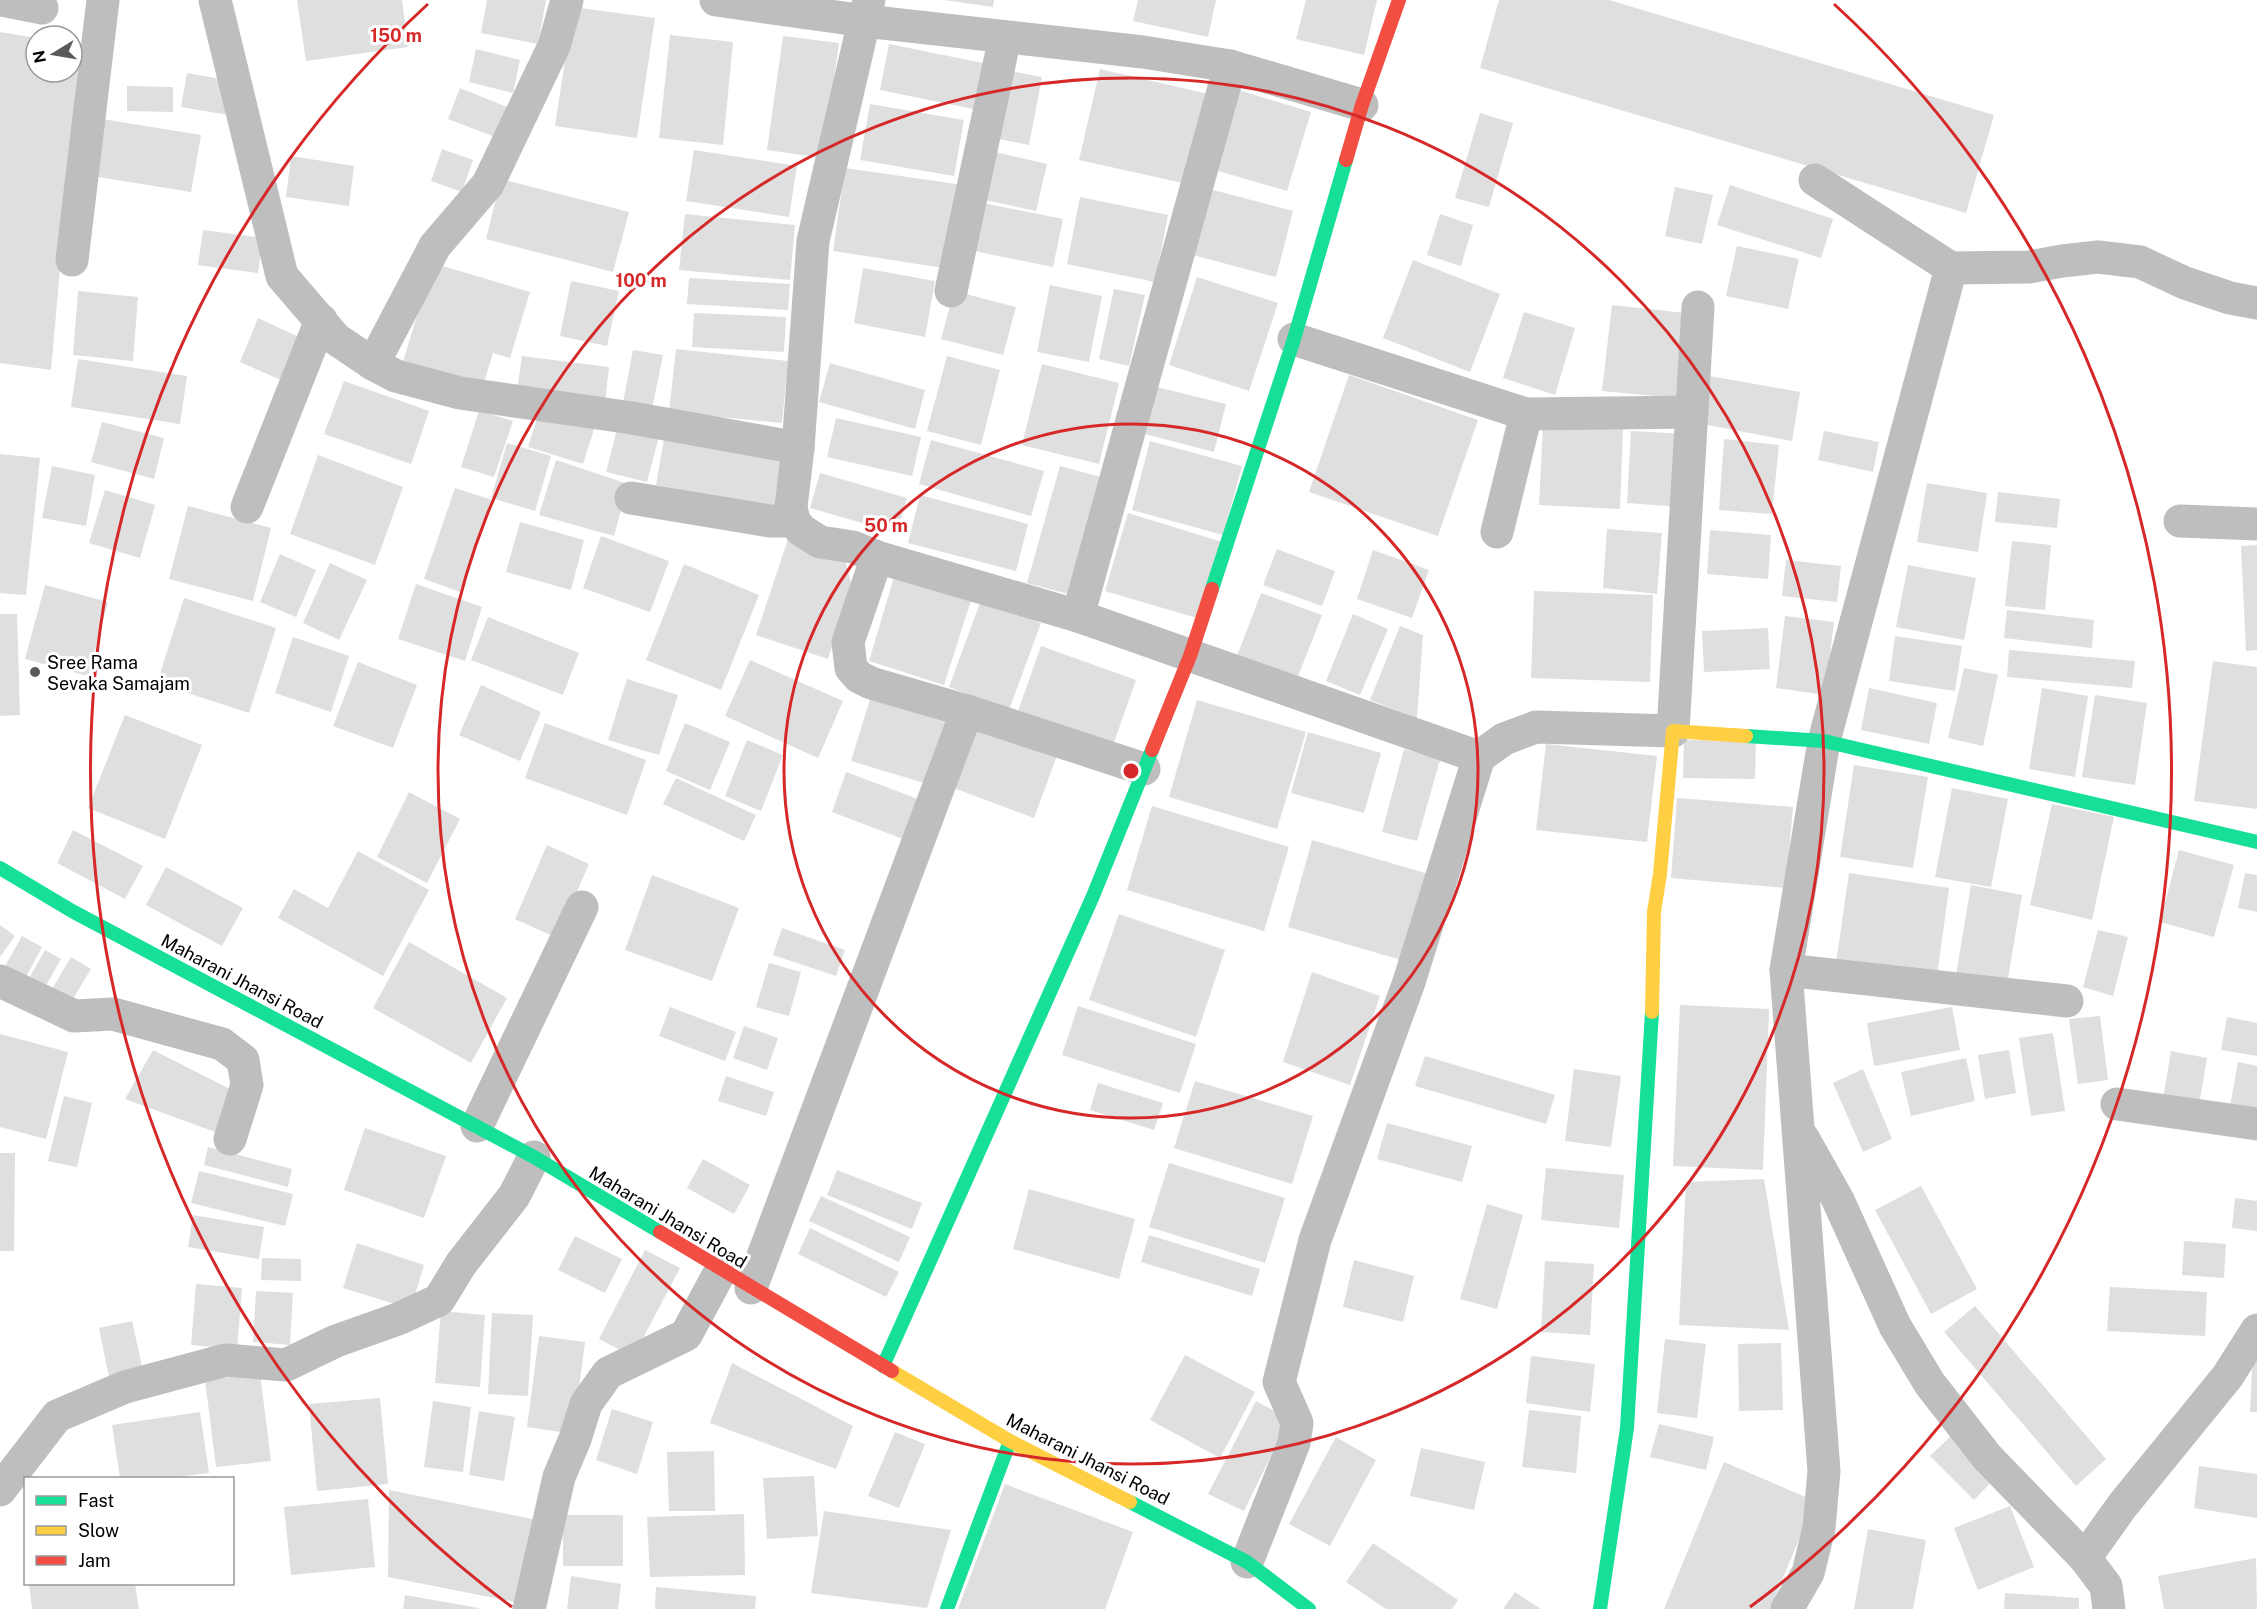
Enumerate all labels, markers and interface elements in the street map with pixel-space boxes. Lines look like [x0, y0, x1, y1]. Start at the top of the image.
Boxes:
north arrow [24, 24, 84, 84]
text: 150 m [370, 25, 422, 46]
text: N [29, 49, 50, 65]
text: 100 m [615, 270, 667, 291]
text: 50 m [864, 515, 908, 536]
place label: Sree Rama Sevaka Samajam [47, 652, 190, 694]
marker: Sree Rama Sevaka Samajam [28, 665, 42, 679]
centre of rings [1121, 761, 1141, 781]
street label: Maharani Jhansi Road [158, 929, 326, 1033]
street label: Maharani Jhansi Road [585, 1162, 751, 1272]
street label: Maharani Jhansi Road [1003, 1409, 1173, 1509]
legend [24, 1477, 234, 1585]
text: Fast [78, 1490, 114, 1511]
text: Slow [78, 1520, 119, 1541]
text: Jam [78, 1550, 111, 1571]

